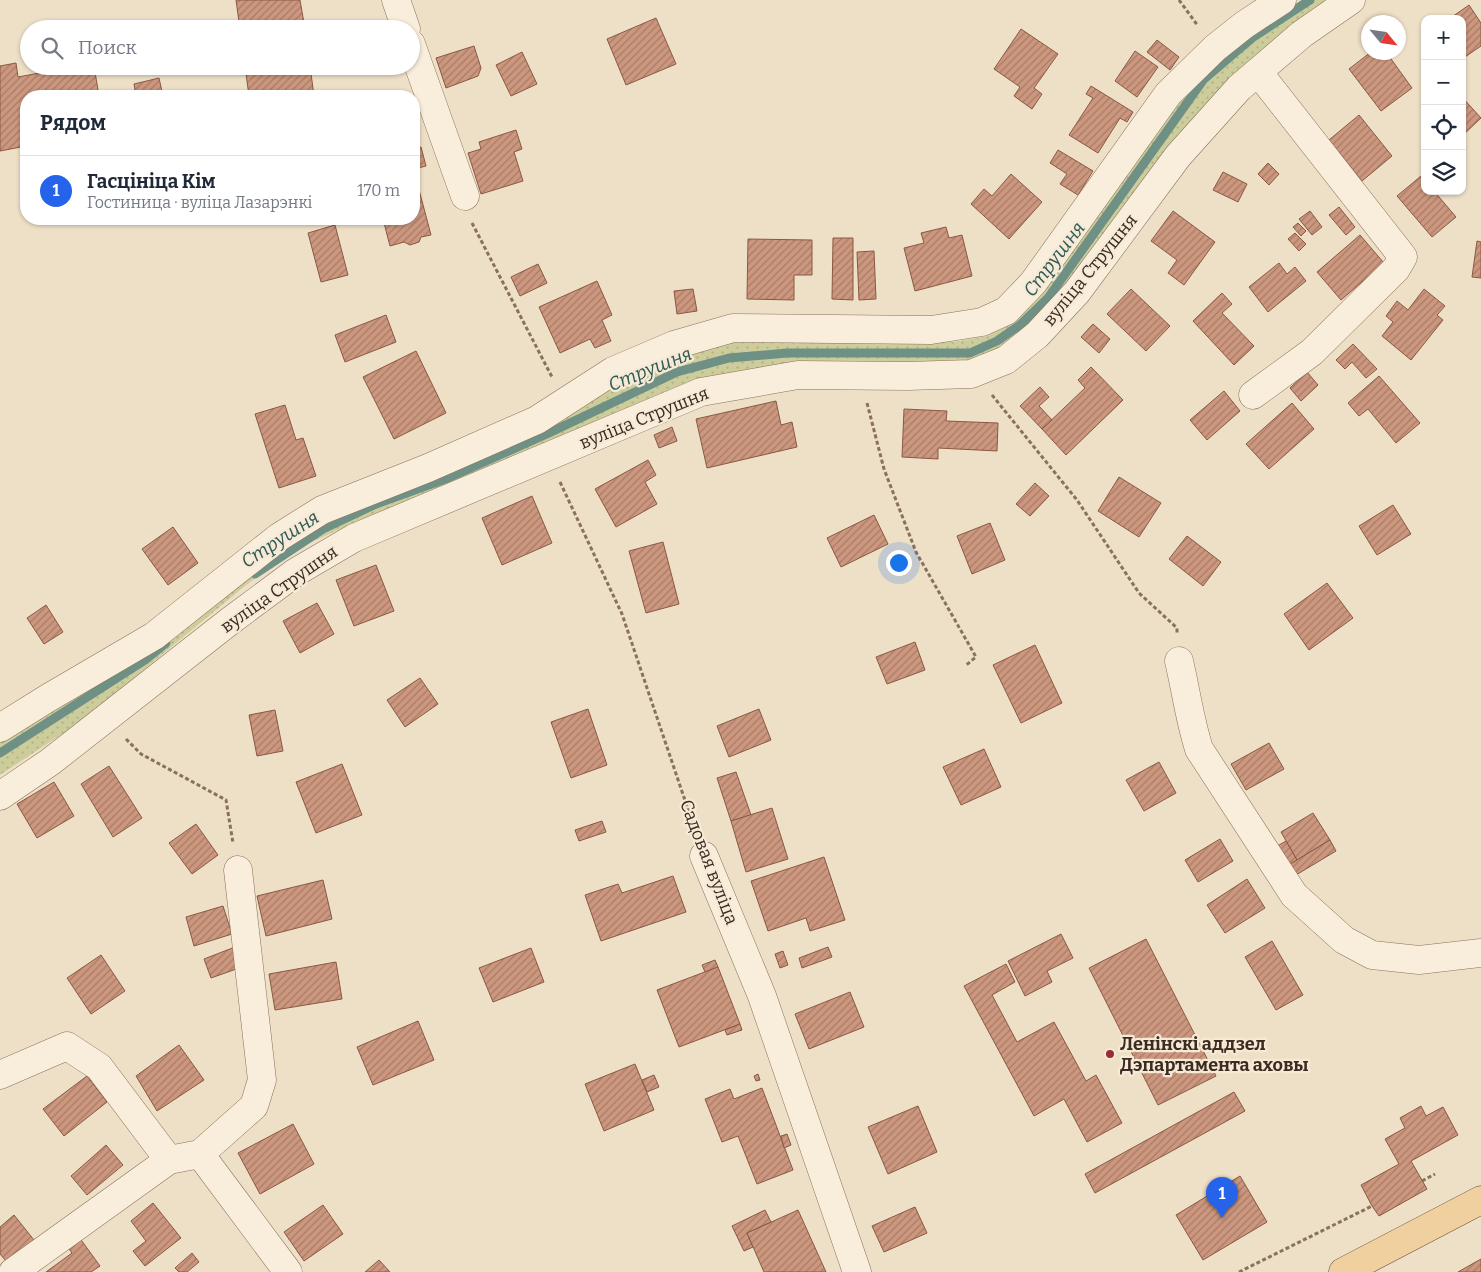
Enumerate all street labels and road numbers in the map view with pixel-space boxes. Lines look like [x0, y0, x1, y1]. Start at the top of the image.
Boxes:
street label: вуліца Струшня [1038, 210, 1142, 330]
street label: вуліца Струшня [576, 382, 712, 454]
street label: вуліца Струшня [216, 540, 342, 637]
street label: Садовая вуліца [675, 796, 743, 928]

